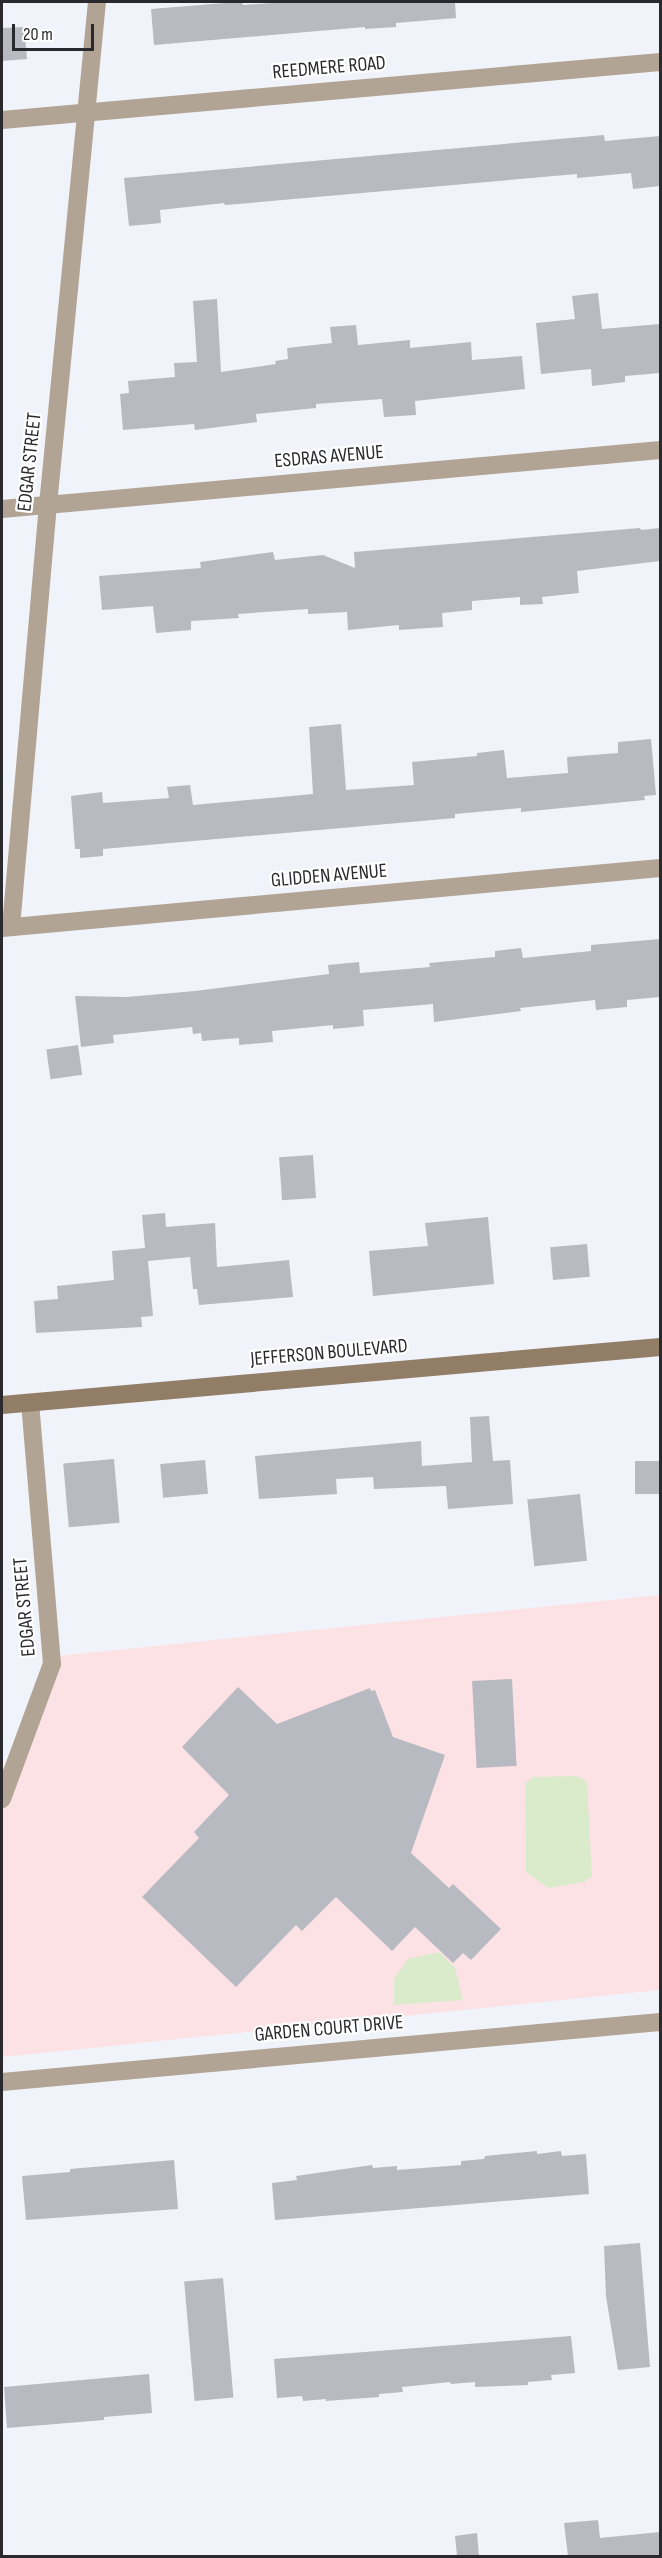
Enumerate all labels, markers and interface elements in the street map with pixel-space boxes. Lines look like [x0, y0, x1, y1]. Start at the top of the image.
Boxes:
scale bar [15, 12, 98, 50]
text: 20 m [23, 24, 53, 45]
street label: REEDMERE ROAD [271, 51, 387, 85]
street label: EDGAR STREET [13, 411, 47, 513]
street label: ESDRAS AVENUE [273, 440, 385, 474]
street label: GLIDDEN AVENUE [270, 859, 388, 893]
street label: JEFFERSON BOULEVARD [249, 1334, 409, 1372]
street label: EDGAR STREET [9, 1556, 41, 1658]
street label: GARDEN COURT DRIVE [254, 2011, 404, 2047]

